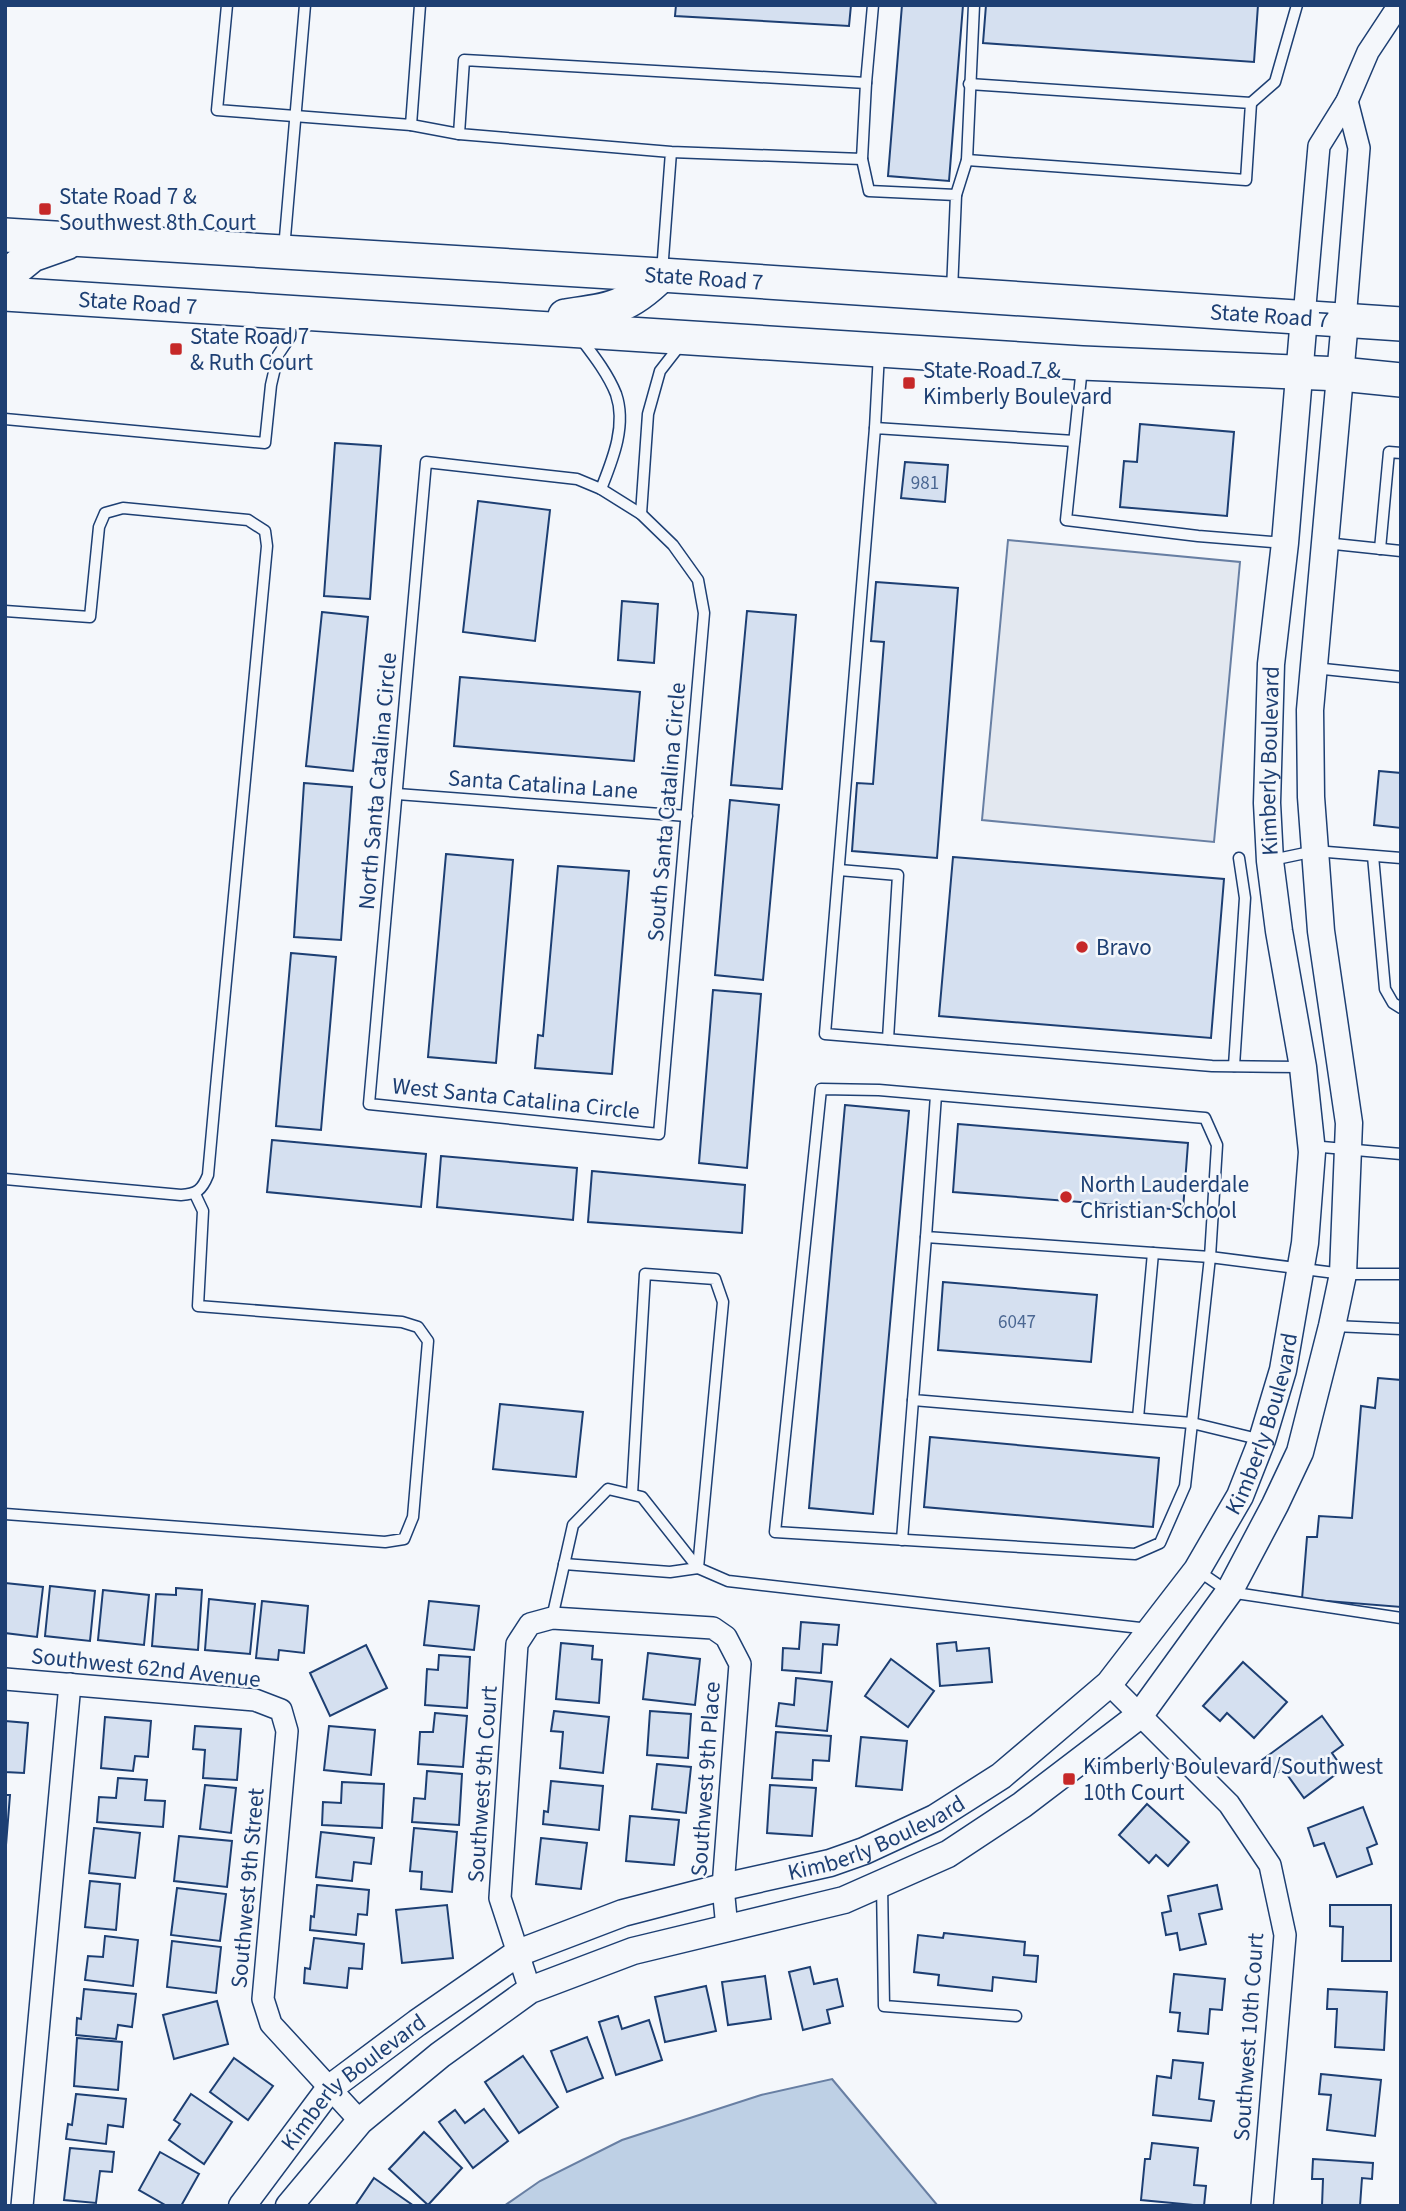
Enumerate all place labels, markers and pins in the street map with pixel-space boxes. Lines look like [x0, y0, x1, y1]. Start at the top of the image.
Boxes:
place label: State Road 7 & Southwest 8th Court [59, 180, 256, 239]
marker: State Road 7 & Southwest 8th Court [37, 201, 53, 217]
place label: State Road 7 & Ruth Court [190, 320, 313, 379]
marker: State Road 7 & Ruth Court [168, 341, 184, 357]
place label: State Road 7 & Kimberly Boulevard [923, 354, 1113, 413]
marker: State Road 7 & Kimberly Boulevard [901, 375, 917, 391]
place label: Bravo [1096, 931, 1152, 964]
marker: Bravo [1074, 939, 1090, 955]
place label: North Lauderdale Christian School [1080, 1168, 1249, 1227]
marker: North Lauderdale Christian School [1058, 1189, 1074, 1205]
place label: Kimberly Boulevard/Southwest 10th Court [1083, 1750, 1383, 1809]
marker: Kimberly Boulevard/Southwest 10th Court [1061, 1771, 1077, 1787]

